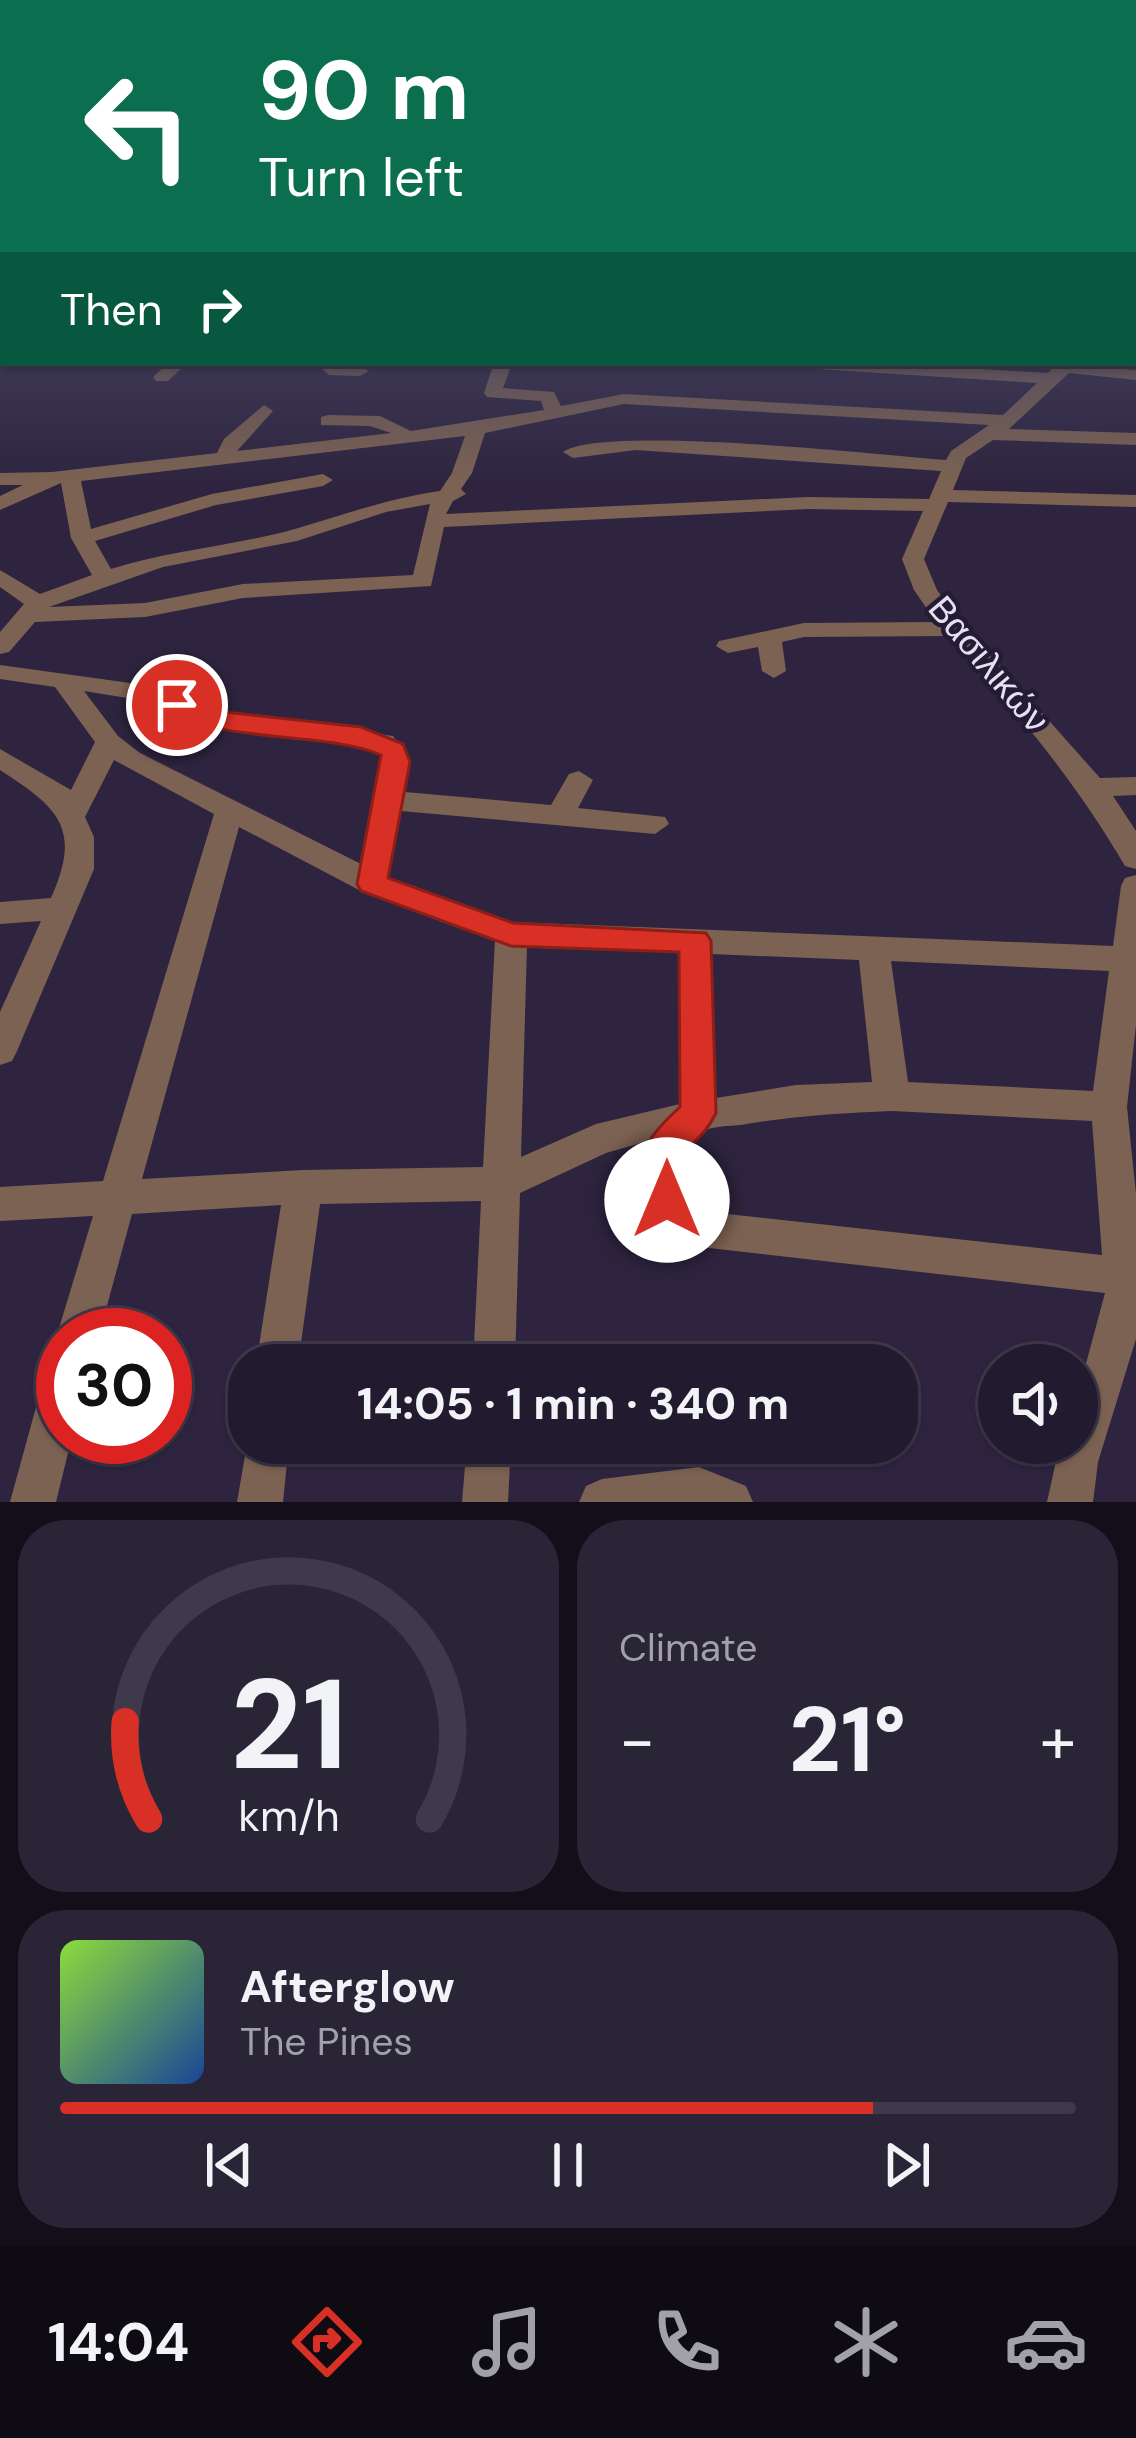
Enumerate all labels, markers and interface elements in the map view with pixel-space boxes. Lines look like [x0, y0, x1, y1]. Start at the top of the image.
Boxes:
text: 90 m [258, 36, 469, 145]
icon: left [60, 48, 216, 204]
text: Turn left [258, 142, 464, 213]
icon: right [187, 276, 253, 342]
text: Then [60, 280, 163, 339]
street label: Βασιλικών [918, 586, 1060, 742]
pin [126, 654, 228, 756]
icon: arrive [144, 672, 210, 738]
position arrow [604, 1137, 730, 1263]
speed limit sign: 30 [36, 1308, 192, 1464]
map controls [978, 1344, 1098, 1464]
button: sound [978, 1344, 1098, 1464]
text: 14:05 · 1 min · 340 m [357, 1374, 789, 1433]
text: Climate [619, 1622, 757, 1673]
text: 21 [230, 1644, 347, 1807]
text: 21° [789, 1682, 906, 1799]
text: − [619, 1698, 655, 1783]
text: + [1040, 1698, 1076, 1783]
text: km/h [238, 1788, 339, 1844]
text: Afterglow [240, 1957, 455, 2016]
text: The Pines [240, 2016, 413, 2067]
icon: previous [196, 2132, 262, 2198]
icon: pause [535, 2132, 601, 2198]
icon: next [874, 2132, 940, 2198]
icon: directions [285, 2300, 369, 2384]
icon: music [465, 2300, 549, 2384]
icon: phone [645, 2300, 729, 2384]
icon: climate [824, 2300, 908, 2384]
icon: car [1004, 2300, 1088, 2384]
text: 14:04 [48, 2307, 189, 2378]

